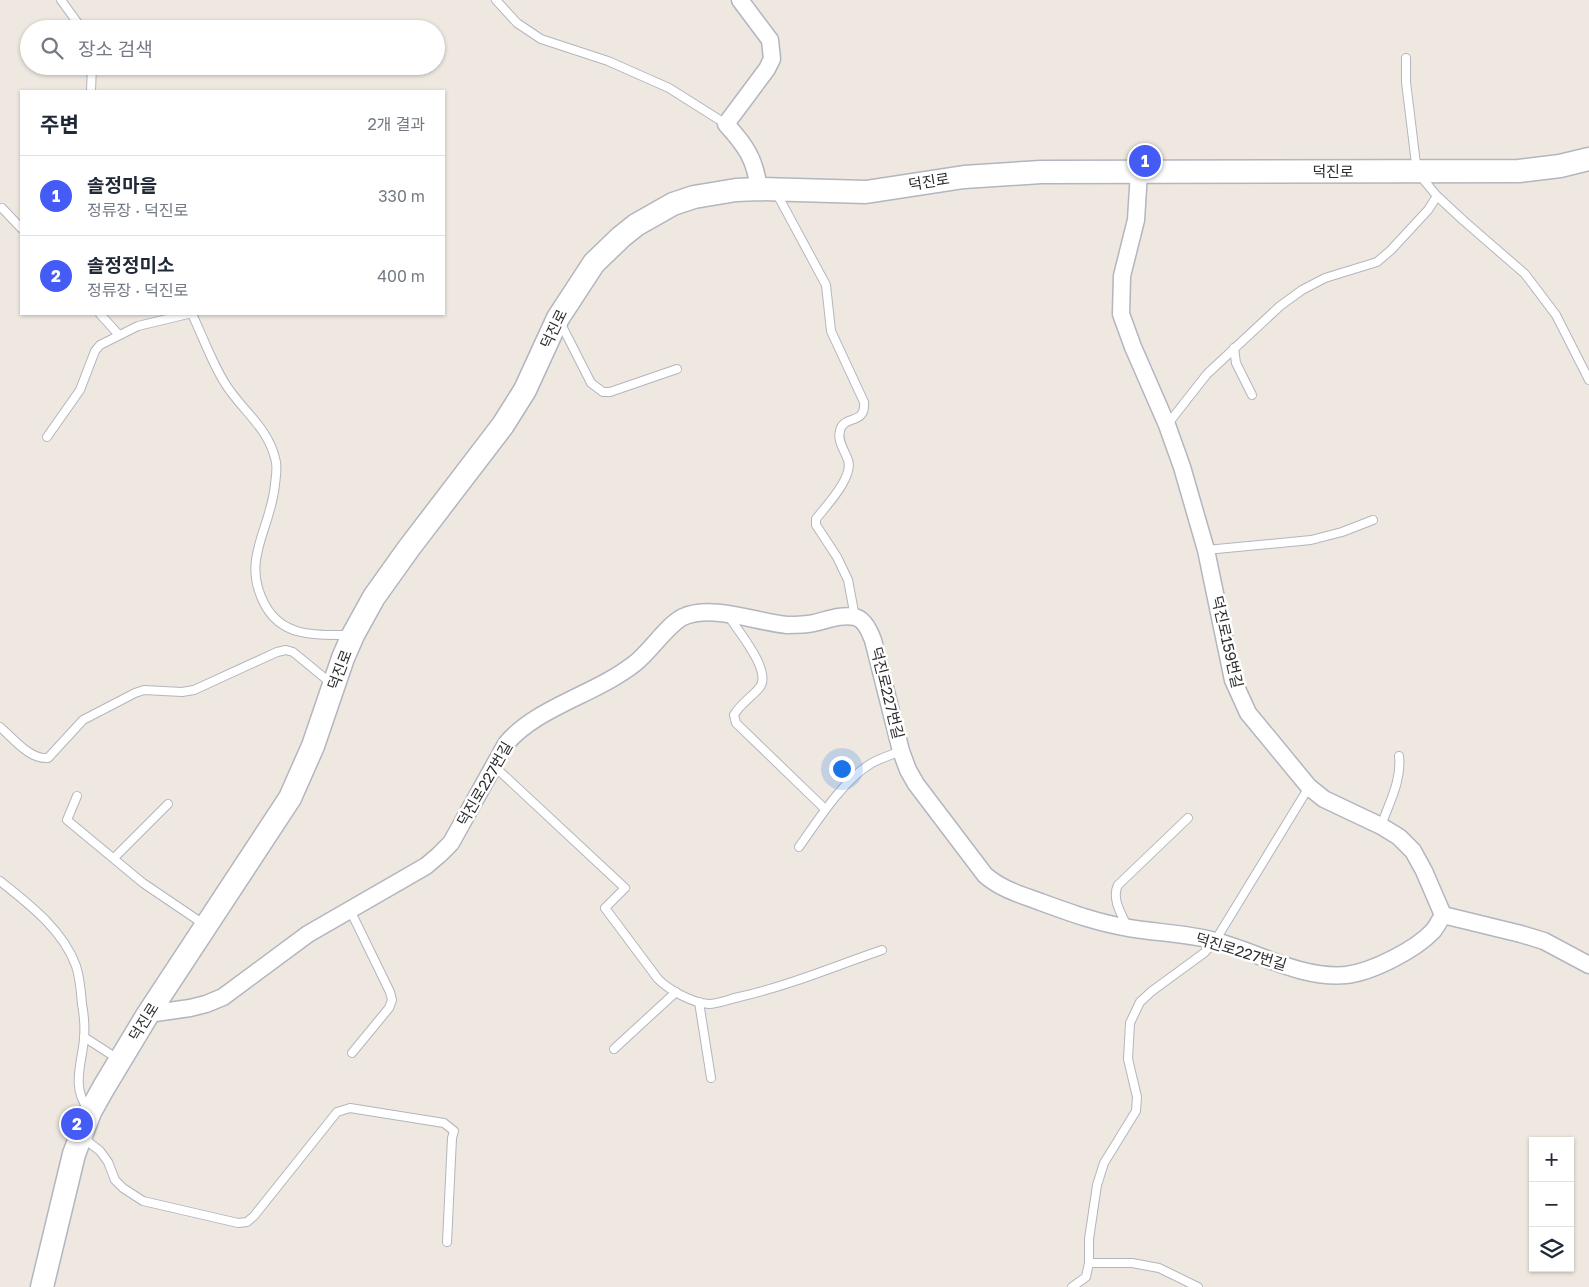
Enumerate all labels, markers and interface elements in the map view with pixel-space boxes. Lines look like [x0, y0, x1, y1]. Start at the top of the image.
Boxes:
search box [20, 20, 445, 75]
icon: search [38, 34, 66, 62]
text: 장소 검색 [78, 37, 153, 60]
text: 주변 [40, 111, 79, 137]
text: 2개 결과 [368, 114, 425, 134]
pin: 1 [1129, 142, 1161, 180]
street label: 덕진로 [1312, 162, 1354, 180]
street label: 덕진로 [907, 169, 951, 193]
text: 솔정마을 [87, 173, 157, 196]
text: 1 [52, 186, 60, 206]
text: 330 m [378, 186, 425, 206]
text: 정류장 · 덕진로 [87, 200, 188, 220]
text: 솔정정미소 [87, 253, 174, 276]
text: 2 [51, 266, 61, 286]
text: 400 m [377, 266, 425, 286]
text: 정류장 · 덕진로 [87, 280, 188, 300]
street label: 덕진로 [536, 306, 570, 351]
street label: 덕진로159번길 [1209, 594, 1247, 690]
street label: 덕진로227번길 [868, 645, 908, 741]
street label: 덕진로 [323, 647, 355, 692]
street label: 덕진로227번길 [453, 738, 516, 829]
your location [829, 756, 855, 782]
street label: 덕진로227번길 [1194, 929, 1289, 973]
street label: 덕진로 [125, 999, 162, 1044]
pin: 2 [61, 1105, 93, 1143]
map controls [1529, 1137, 1574, 1272]
button: + [1529, 1137, 1574, 1182]
button: − [1529, 1182, 1574, 1227]
button: layers [1529, 1227, 1574, 1272]

